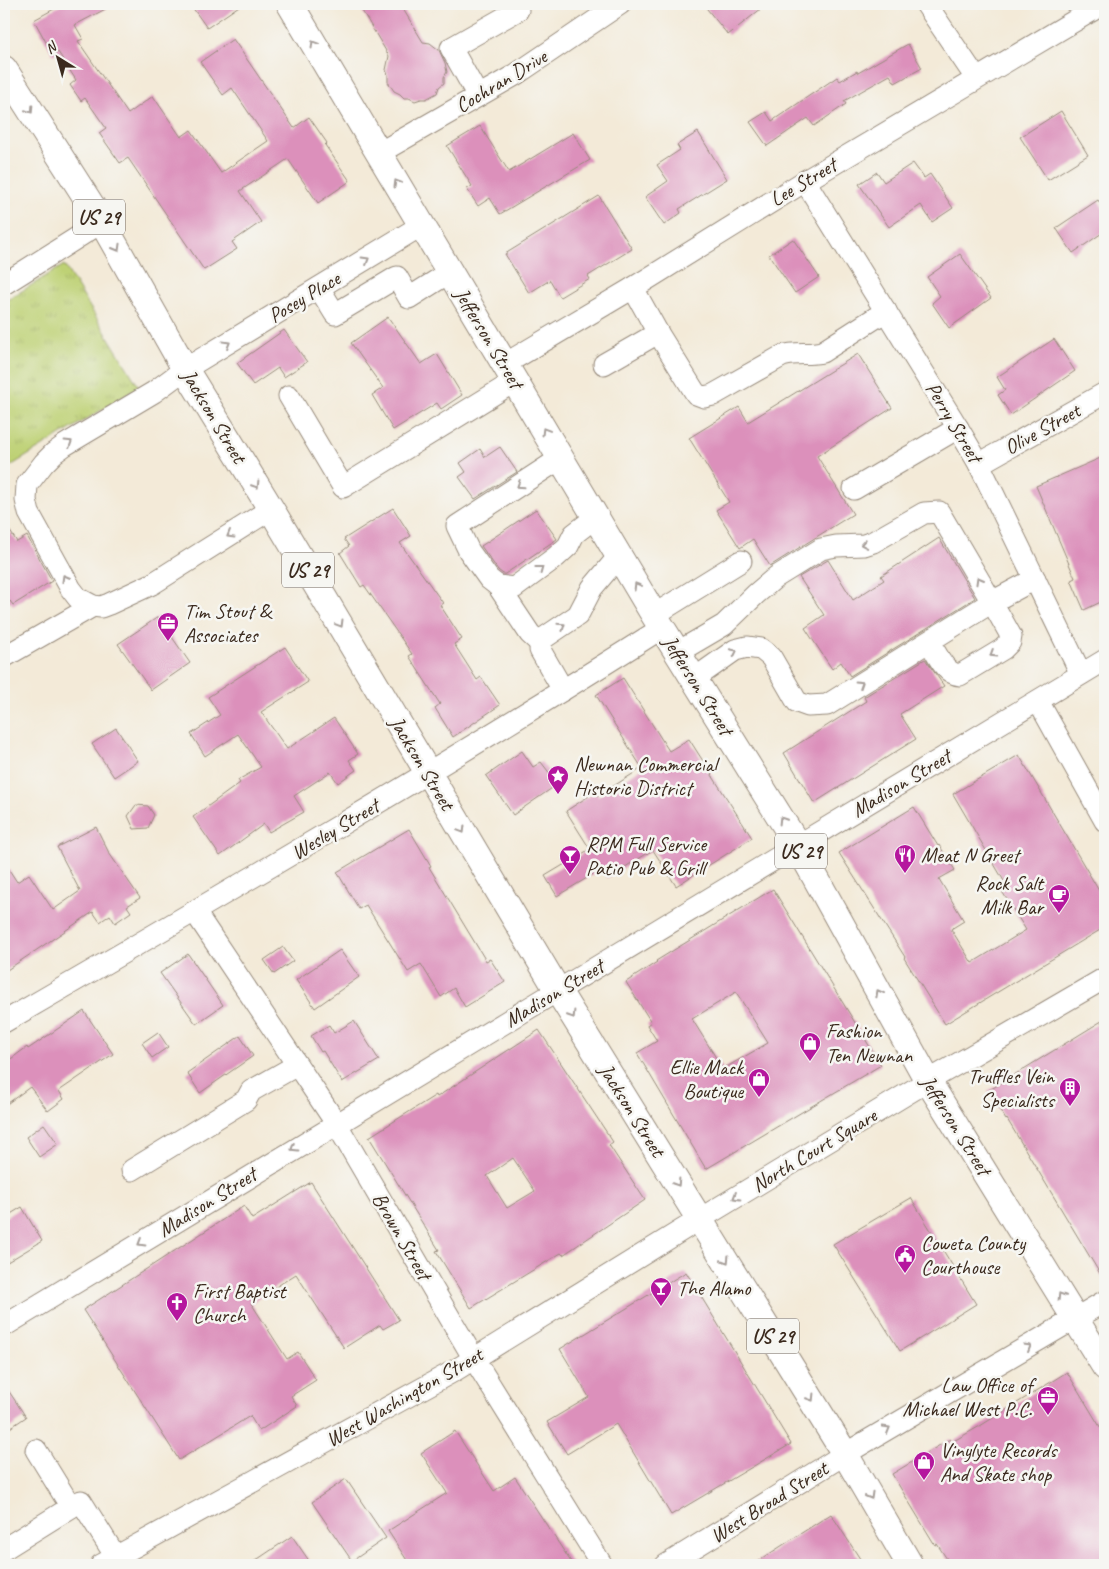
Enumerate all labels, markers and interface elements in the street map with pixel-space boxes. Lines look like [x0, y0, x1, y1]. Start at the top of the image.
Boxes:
north arrow [32, 32, 82, 82]
text: N [42, 37, 61, 57]
one-way arrow [310, 40, 320, 49]
street label: Cochran Drive [450, 42, 553, 118]
one-way arrow [24, 105, 33, 114]
street label: Lee Street [765, 150, 844, 212]
one-way arrow [394, 180, 404, 189]
road number: US 29 [73, 200, 125, 234]
one-way arrow [110, 242, 120, 251]
one-way arrow [360, 256, 369, 266]
street label: Posey Place [263, 264, 346, 329]
street label: Jefferson Street [448, 282, 531, 396]
one-way arrow [221, 340, 230, 350]
street label: Jackson Street [175, 363, 253, 469]
street label: Perry Street [920, 377, 990, 469]
street label: Olive Street [1000, 397, 1086, 460]
one-way arrow [542, 428, 552, 437]
one-way arrow [64, 439, 73, 449]
one-way arrow [516, 478, 525, 488]
one-way arrow [250, 479, 260, 488]
one-way arrow [226, 528, 235, 538]
one-way arrow [860, 538, 869, 548]
road number: US 29 [282, 552, 334, 588]
one-way arrow [534, 566, 543, 574]
one-way arrow [61, 574, 71, 583]
one-way arrow [975, 577, 985, 586]
one-way arrow [634, 583, 644, 592]
place label: Tim Stout & Associates [184, 598, 273, 648]
office icon: Tim Stout & Associates [156, 611, 180, 642]
one-way arrow [333, 619, 343, 628]
one-way arrow [556, 623, 566, 632]
street label: Jefferson Street [657, 629, 741, 742]
one-way arrow [729, 648, 738, 658]
one-way arrow [989, 648, 998, 658]
one-way arrow [855, 681, 864, 691]
street label: Jackson Street [383, 710, 461, 816]
street label: Madison Street [847, 742, 958, 823]
place label: Newnan Commercial Historic District [574, 751, 720, 801]
place icon: Newnan Commercial Historic District [546, 764, 570, 795]
street label: Wesley Street [286, 791, 386, 865]
one-way arrow [779, 817, 788, 826]
one-way arrow [456, 825, 466, 834]
place label: RPM Full Service Patio Pub & Grill [586, 831, 708, 881]
road number: US 29 [775, 834, 827, 868]
place label: Meat N Greet [921, 842, 1022, 868]
restaurant icon: Meat N Greet [893, 843, 917, 874]
bar icon: RPM Full Service Patio Pub & Grill [558, 844, 582, 875]
place label: Rock Salt Milk Bar [975, 870, 1045, 920]
cafe icon: Rock Salt Milk Bar [1047, 883, 1071, 914]
street label: Madison Street [500, 952, 611, 1033]
one-way arrow [875, 989, 885, 998]
one-way arrow [566, 1010, 576, 1019]
place label: Fashion Ten Newnan [826, 1018, 913, 1068]
shop icon: Fashion Ten Newnan [798, 1031, 822, 1062]
place label: Ellie Mack Boutique [670, 1054, 745, 1104]
street label: Jackson Street [593, 1058, 672, 1163]
place label: Truffles Vein Specialists [968, 1063, 1056, 1113]
shop icon: Ellie Mack Boutique [747, 1067, 771, 1098]
street label: Jefferson Street [915, 1069, 999, 1182]
building icon: Truffles Vein Specialists [1058, 1076, 1082, 1107]
street label: North Court Square [747, 1102, 882, 1198]
one-way arrow [291, 1142, 300, 1152]
street label: Madison Street [153, 1160, 264, 1243]
one-way arrow [671, 1177, 681, 1186]
street label: Brown Street [367, 1188, 439, 1287]
one-way arrow [733, 1190, 742, 1200]
place label: Coweta County Courthouse [921, 1230, 1027, 1280]
one-way arrow [137, 1236, 146, 1246]
public building icon: Coweta County Courthouse [893, 1243, 917, 1274]
one-way arrow [719, 1255, 729, 1264]
place label: The Alamo [677, 1275, 752, 1301]
bar icon: The Alamo [649, 1276, 673, 1307]
place label: First Baptist Church [193, 1278, 288, 1328]
church icon: First Baptist Church [165, 1291, 189, 1322]
one-way arrow [1058, 1292, 1068, 1301]
road number: US 29 [747, 1318, 799, 1354]
street label: West Washington Street [321, 1341, 489, 1452]
one-way arrow [1022, 1344, 1031, 1354]
place label: Law Office of Michael West P.C. [902, 1372, 1037, 1422]
office icon: Law Office of Michael West P.C. [1036, 1385, 1060, 1416]
one-way arrow [805, 1393, 814, 1402]
one-way arrow [882, 1426, 891, 1436]
place label: Vinylyte Records And Skate shop [940, 1437, 1058, 1487]
shop icon: Vinylyte Records And Skate shop [912, 1450, 936, 1481]
street label: West Broad Street [705, 1454, 834, 1549]
one-way arrow [864, 1491, 874, 1500]

